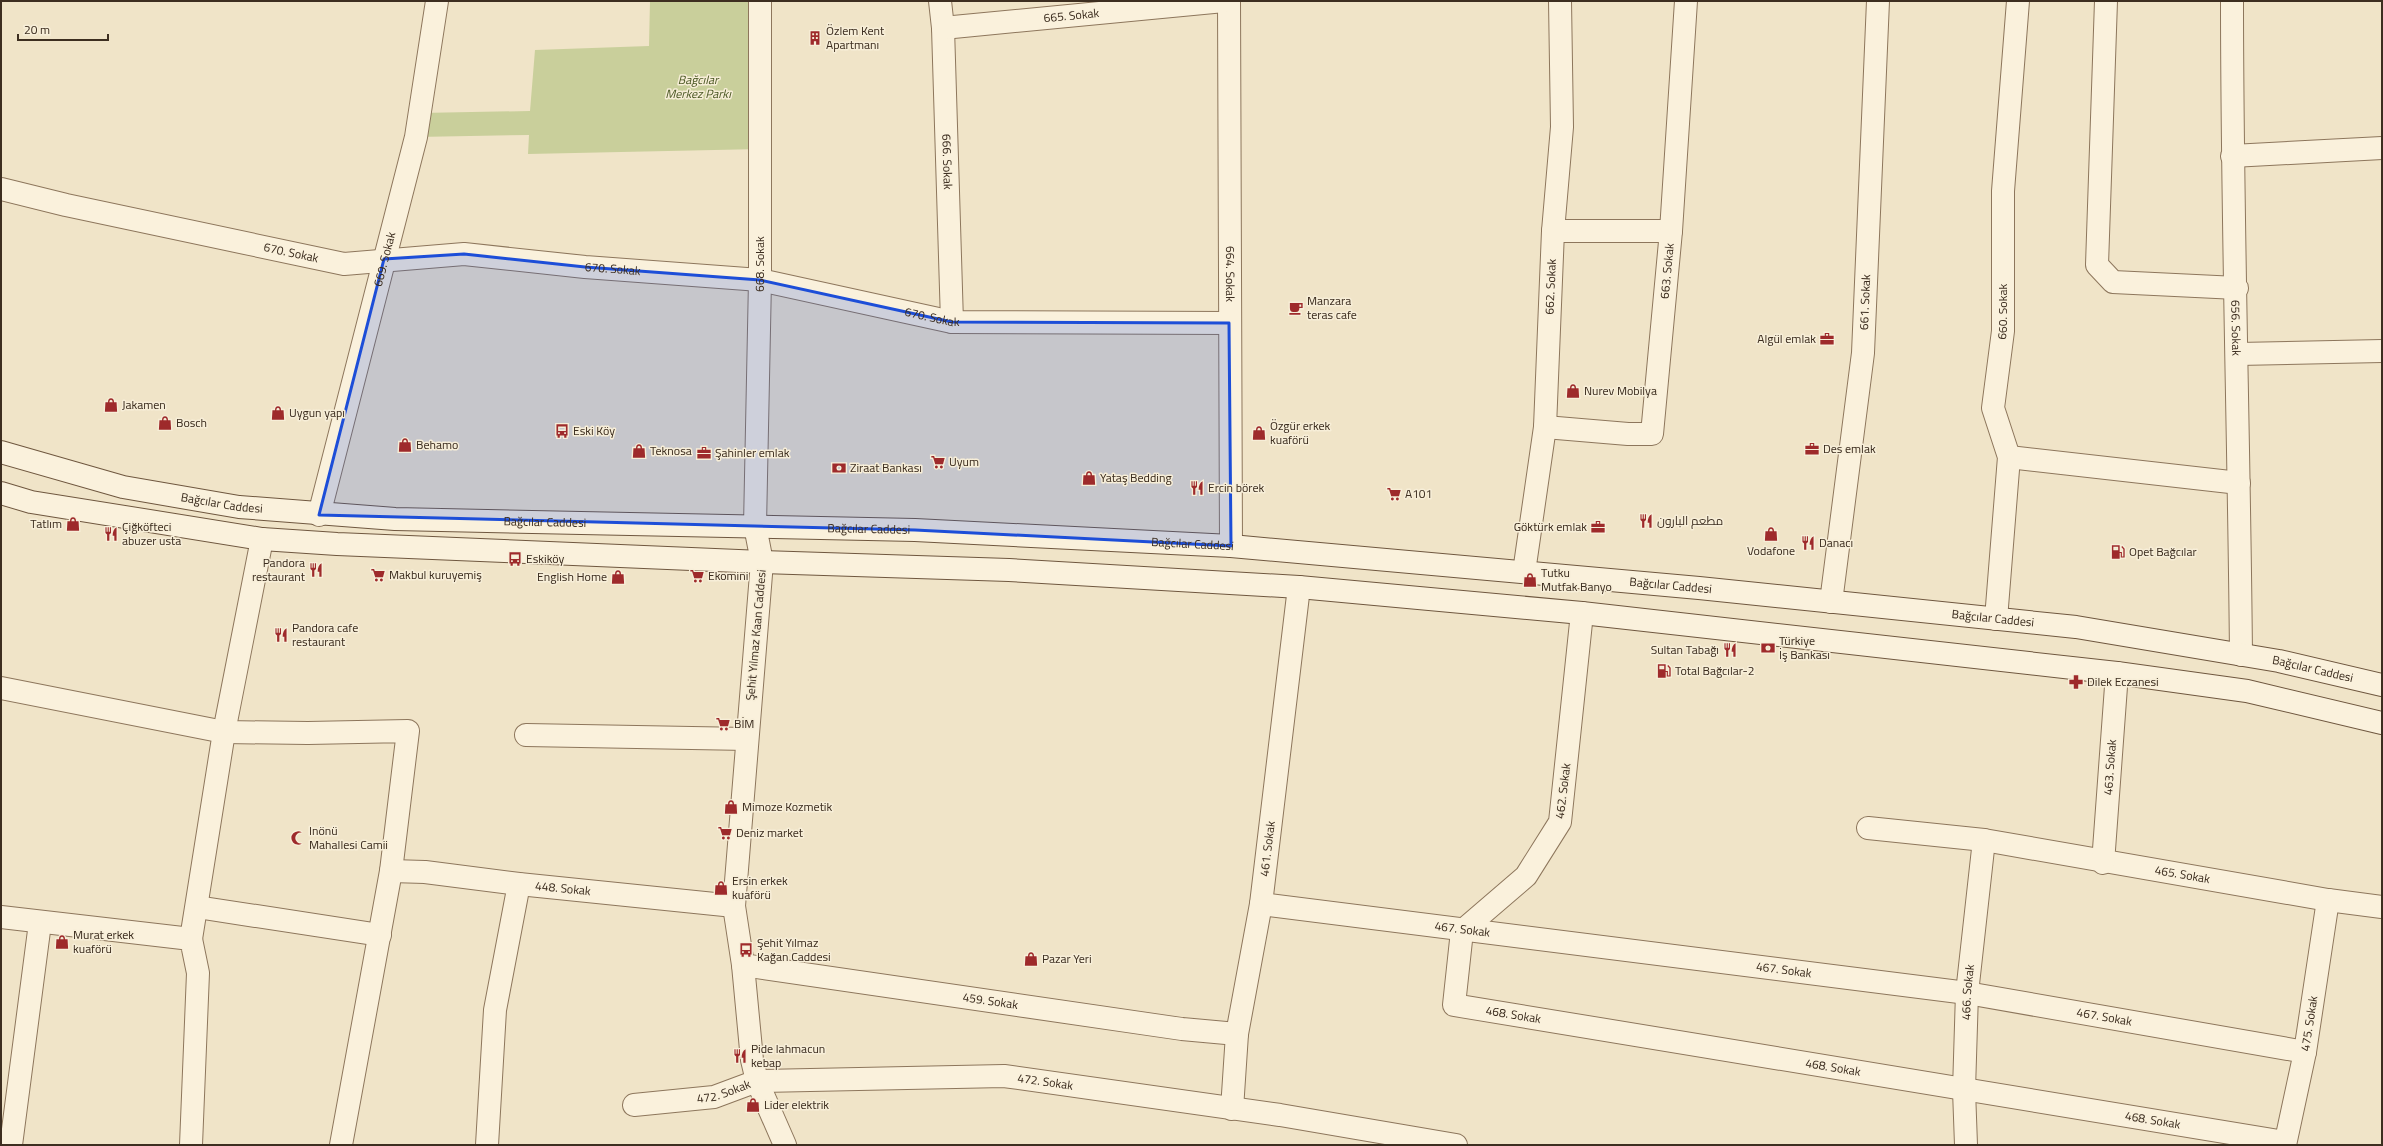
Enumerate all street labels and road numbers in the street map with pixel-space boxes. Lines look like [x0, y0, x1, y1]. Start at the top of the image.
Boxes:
street label: 665. Sokak [1042, 1, 1100, 29]
street label: 666. Sokak [935, 133, 960, 190]
street label: 669. Sokak [366, 229, 402, 289]
street label: 670. Sokak [261, 235, 321, 269]
street label: 668. Sokak [748, 236, 771, 292]
street label: 663. Sokak [1653, 242, 1681, 300]
street label: 664. Sokak [1219, 246, 1242, 302]
street label: 670. Sokak [584, 255, 642, 282]
street label: 662. Sokak [1538, 258, 1563, 315]
street label: 661. Sokak [1852, 273, 1877, 330]
street label: 660. Sokak [1990, 284, 2014, 341]
street label: 670. Sokak [903, 300, 960, 333]
street label: 656. Sokak [2224, 300, 2248, 356]
street label: Bağcılar Caddesi [179, 485, 264, 520]
street label: Bağcılar Caddesi [503, 509, 587, 534]
street label: Bağcılar Caddesi [827, 516, 910, 541]
street label: Bağcılar Caddesi [1151, 530, 1235, 557]
street label: Şehit Yılmaz Kaan Caddesi [738, 568, 773, 701]
street label: Bağcılar Caddesi [1628, 570, 1713, 600]
street label: Bağcılar Caddesi [1951, 602, 2035, 634]
street label: Bağcılar Caddesi [2271, 648, 2356, 689]
street label: 463. Sokak [2096, 738, 2123, 796]
street label: 462. Sokak [1548, 762, 1577, 820]
street label: 461. Sokak [1252, 819, 1282, 878]
street label: 465. Sokak [2153, 858, 2212, 890]
street label: 448. Sokak [534, 874, 592, 902]
street label: 467. Sokak [1433, 914, 1492, 944]
street label: 467. Sokak [1755, 955, 1813, 984]
street label: 466. Sokak [1954, 963, 1981, 1020]
street label: 459. Sokak [961, 985, 1020, 1016]
street label: 475. Sokak [2293, 994, 2324, 1053]
street label: 468. Sokak [1484, 998, 1543, 1030]
street label: 467. Sokak [2075, 1000, 2134, 1033]
street label: 468. Sokak [1804, 1051, 1863, 1083]
street label: 472. Sokak [1016, 1066, 1075, 1097]
street label: 472. Sokak [696, 1072, 754, 1110]
street label: 468. Sokak [2123, 1104, 2183, 1136]

